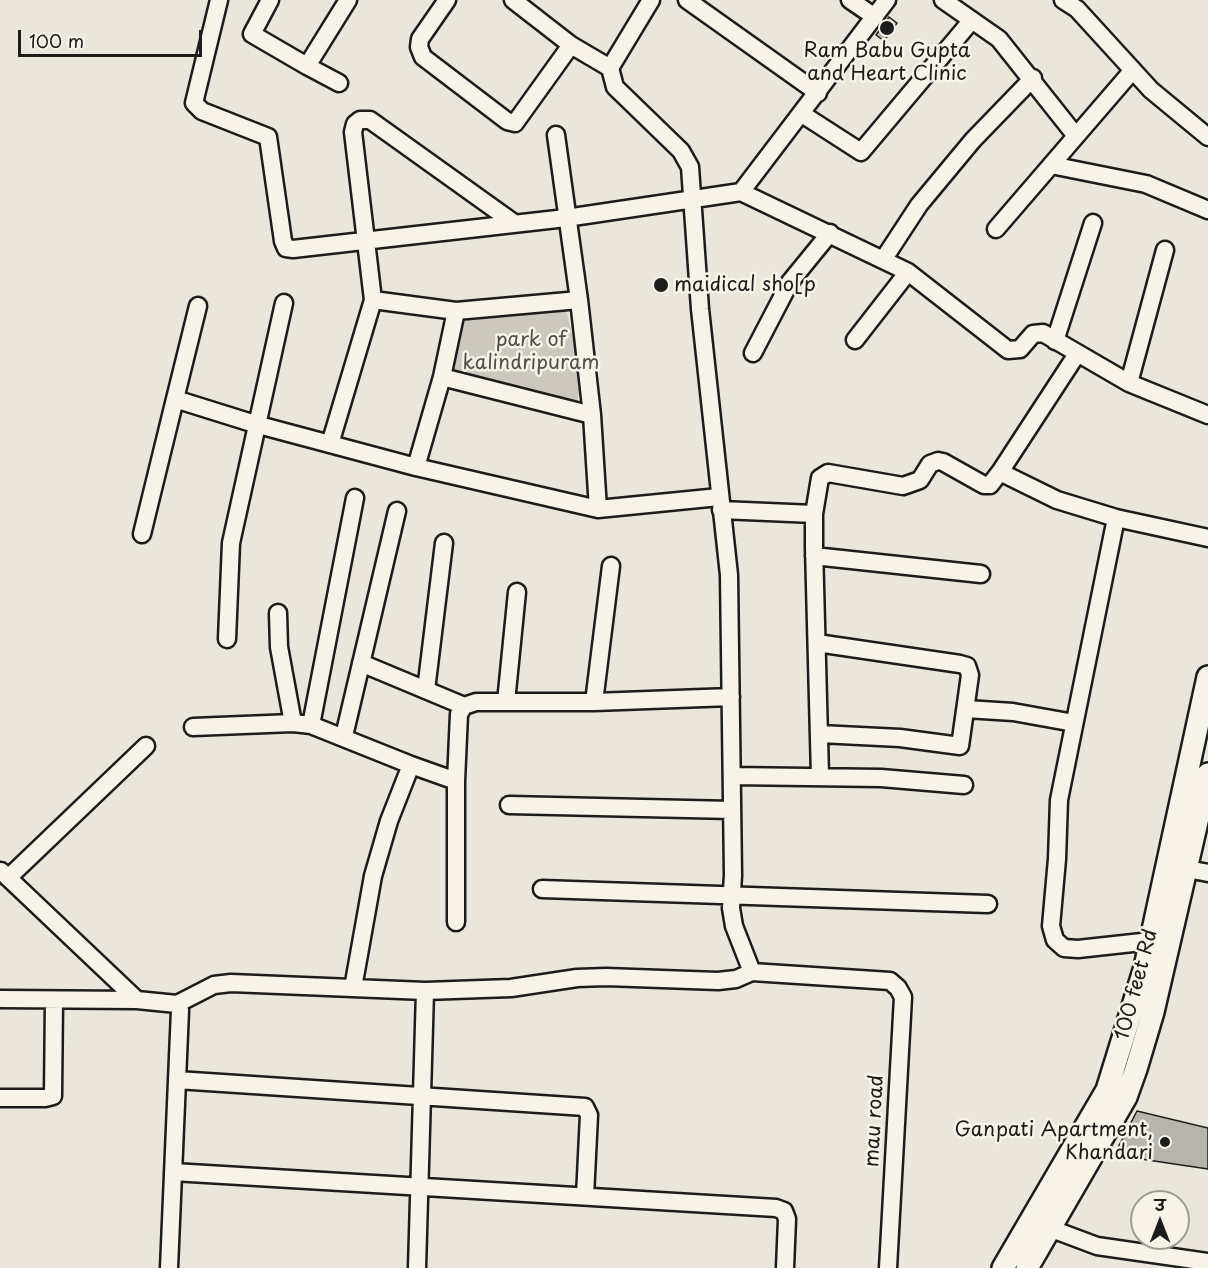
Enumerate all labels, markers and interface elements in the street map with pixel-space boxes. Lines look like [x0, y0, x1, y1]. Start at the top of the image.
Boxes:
scale bar [21, 18, 206, 56]
marker: Ram Babu Gupta and Heart Clinic [878, 19, 896, 37]
text: 100 m [29, 27, 84, 54]
place label: Ram Babu Gupta and Heart Clinic [804, 39, 970, 86]
place label: maidical sho[p [674, 273, 816, 297]
marker: maidical sho[p [652, 276, 670, 294]
park label: park of kalindripuram [462, 328, 600, 375]
street label: 100 feet Rd [1111, 927, 1163, 1043]
street label: mau road [861, 1074, 889, 1168]
place label: Ganpati Apartment, Khandari [955, 1118, 1153, 1165]
marker: Ganpati Apartment, Khandari [1158, 1135, 1172, 1149]
north arrow [1130, 1190, 1190, 1250]
text: उ [1155, 1192, 1165, 1216]

